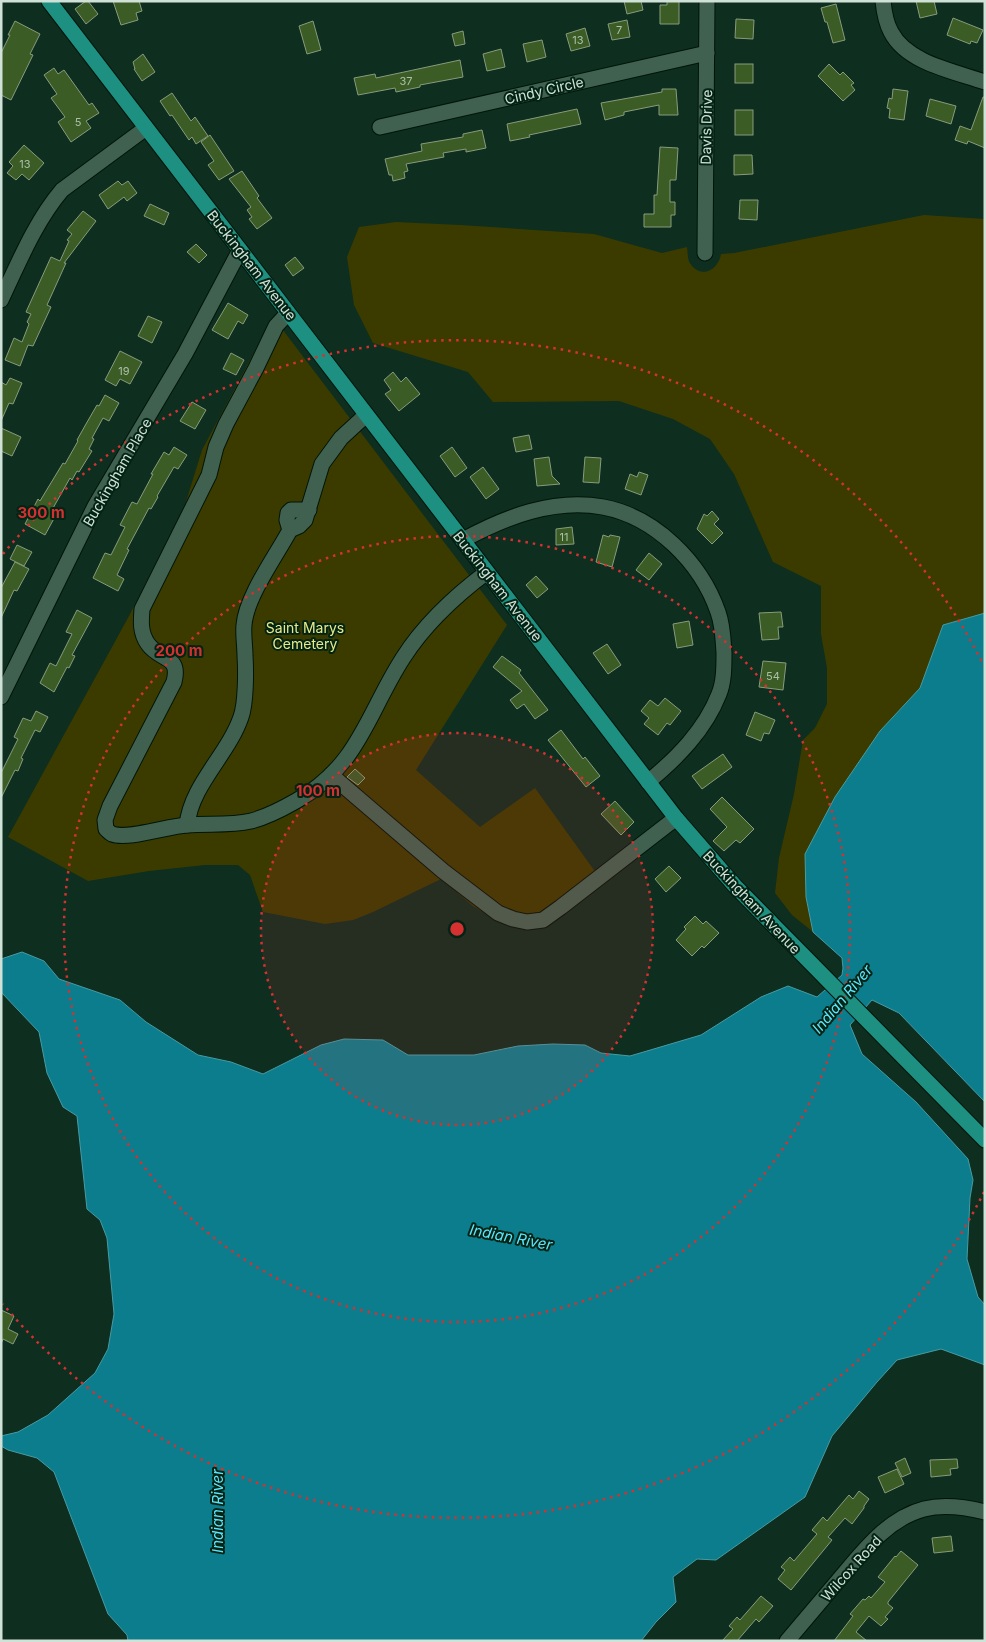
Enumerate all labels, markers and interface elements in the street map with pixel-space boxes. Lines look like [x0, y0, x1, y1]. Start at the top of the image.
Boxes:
house number: 7 [616, 23, 622, 37]
house number: 13 [572, 33, 584, 47]
street label: Cindy Circle [503, 73, 585, 107]
house number: 37 [399, 74, 413, 88]
street label: Davis Drive [697, 89, 715, 165]
house number: 5 [75, 115, 82, 129]
house number: 13 [19, 157, 31, 171]
street label: Buckingham Avenue [204, 207, 300, 323]
house number: 19 [118, 364, 130, 378]
street label: Buckingham Place [79, 415, 155, 529]
text: 300 m [17, 503, 65, 522]
street label: Buckingham Avenue [450, 528, 546, 644]
house number: 11 [560, 530, 568, 544]
park label: Saint Marys Cemetery [266, 619, 344, 652]
text: 200 m [156, 641, 202, 660]
house number: 54 [766, 669, 780, 683]
text: 100 m [296, 781, 340, 800]
street label: Buckingham Avenue [700, 847, 804, 957]
centre of rings [448, 920, 466, 938]
water label: Indian River [808, 961, 876, 1037]
water label: Indian River [468, 1220, 554, 1254]
water label: Indian River [208, 1469, 227, 1553]
street label: Wilcox Road [817, 1532, 885, 1604]

